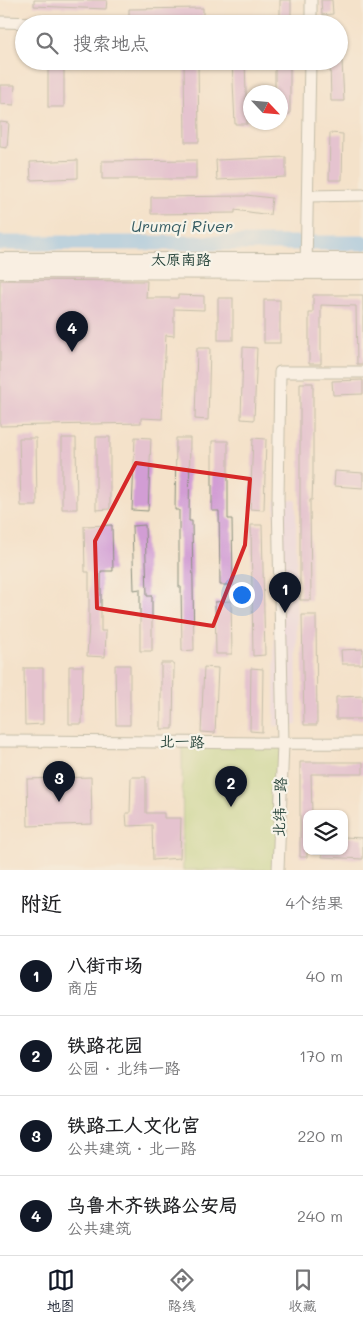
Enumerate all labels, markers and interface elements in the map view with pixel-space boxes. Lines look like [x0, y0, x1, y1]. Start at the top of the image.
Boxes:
search box [15, 15, 348, 70]
icon: search [33, 29, 61, 57]
text: 搜索地点 [73, 30, 149, 55]
north arrow [243, 85, 288, 130]
water label: Urumqi River [131, 215, 233, 236]
street label: 太原南路 [151, 249, 211, 269]
pin: 4 [56, 311, 88, 352]
pin: 1 [269, 572, 301, 613]
your location [229, 582, 255, 608]
street label: 北一路 [159, 731, 205, 751]
pin: 3 [43, 761, 75, 802]
pin: 2 [215, 766, 247, 807]
street label: 北纬一路 [268, 777, 290, 837]
map controls [303, 810, 348, 855]
button: layers [303, 810, 348, 855]
text: 附近 [20, 889, 62, 916]
text: 4个结果 [286, 892, 343, 913]
text: 八街市场 [67, 952, 143, 977]
text: 1 [32, 965, 40, 986]
text: 40 m [306, 965, 343, 986]
text: 商店 [67, 977, 99, 998]
text: 铁路花园 [67, 1032, 143, 1057]
text: 2 [32, 1045, 40, 1066]
text: 170 m [299, 1045, 343, 1066]
text: 公园 · 北纬一路 [67, 1057, 180, 1078]
text: 铁路工人文化宫 [67, 1112, 200, 1137]
text: 3 [31, 1125, 41, 1146]
text: 220 m [297, 1125, 343, 1146]
text: 公共建筑 · 北一路 [67, 1137, 196, 1158]
text: 乌鲁木齐铁路公安局 [67, 1192, 238, 1217]
text: 4 [31, 1205, 41, 1226]
text: 240 m [297, 1205, 343, 1226]
text: 公共建筑 [67, 1217, 131, 1238]
tab: 地图 [47, 1266, 75, 1315]
tab: 路线 [168, 1266, 196, 1315]
tab: 收藏 [289, 1266, 317, 1315]

